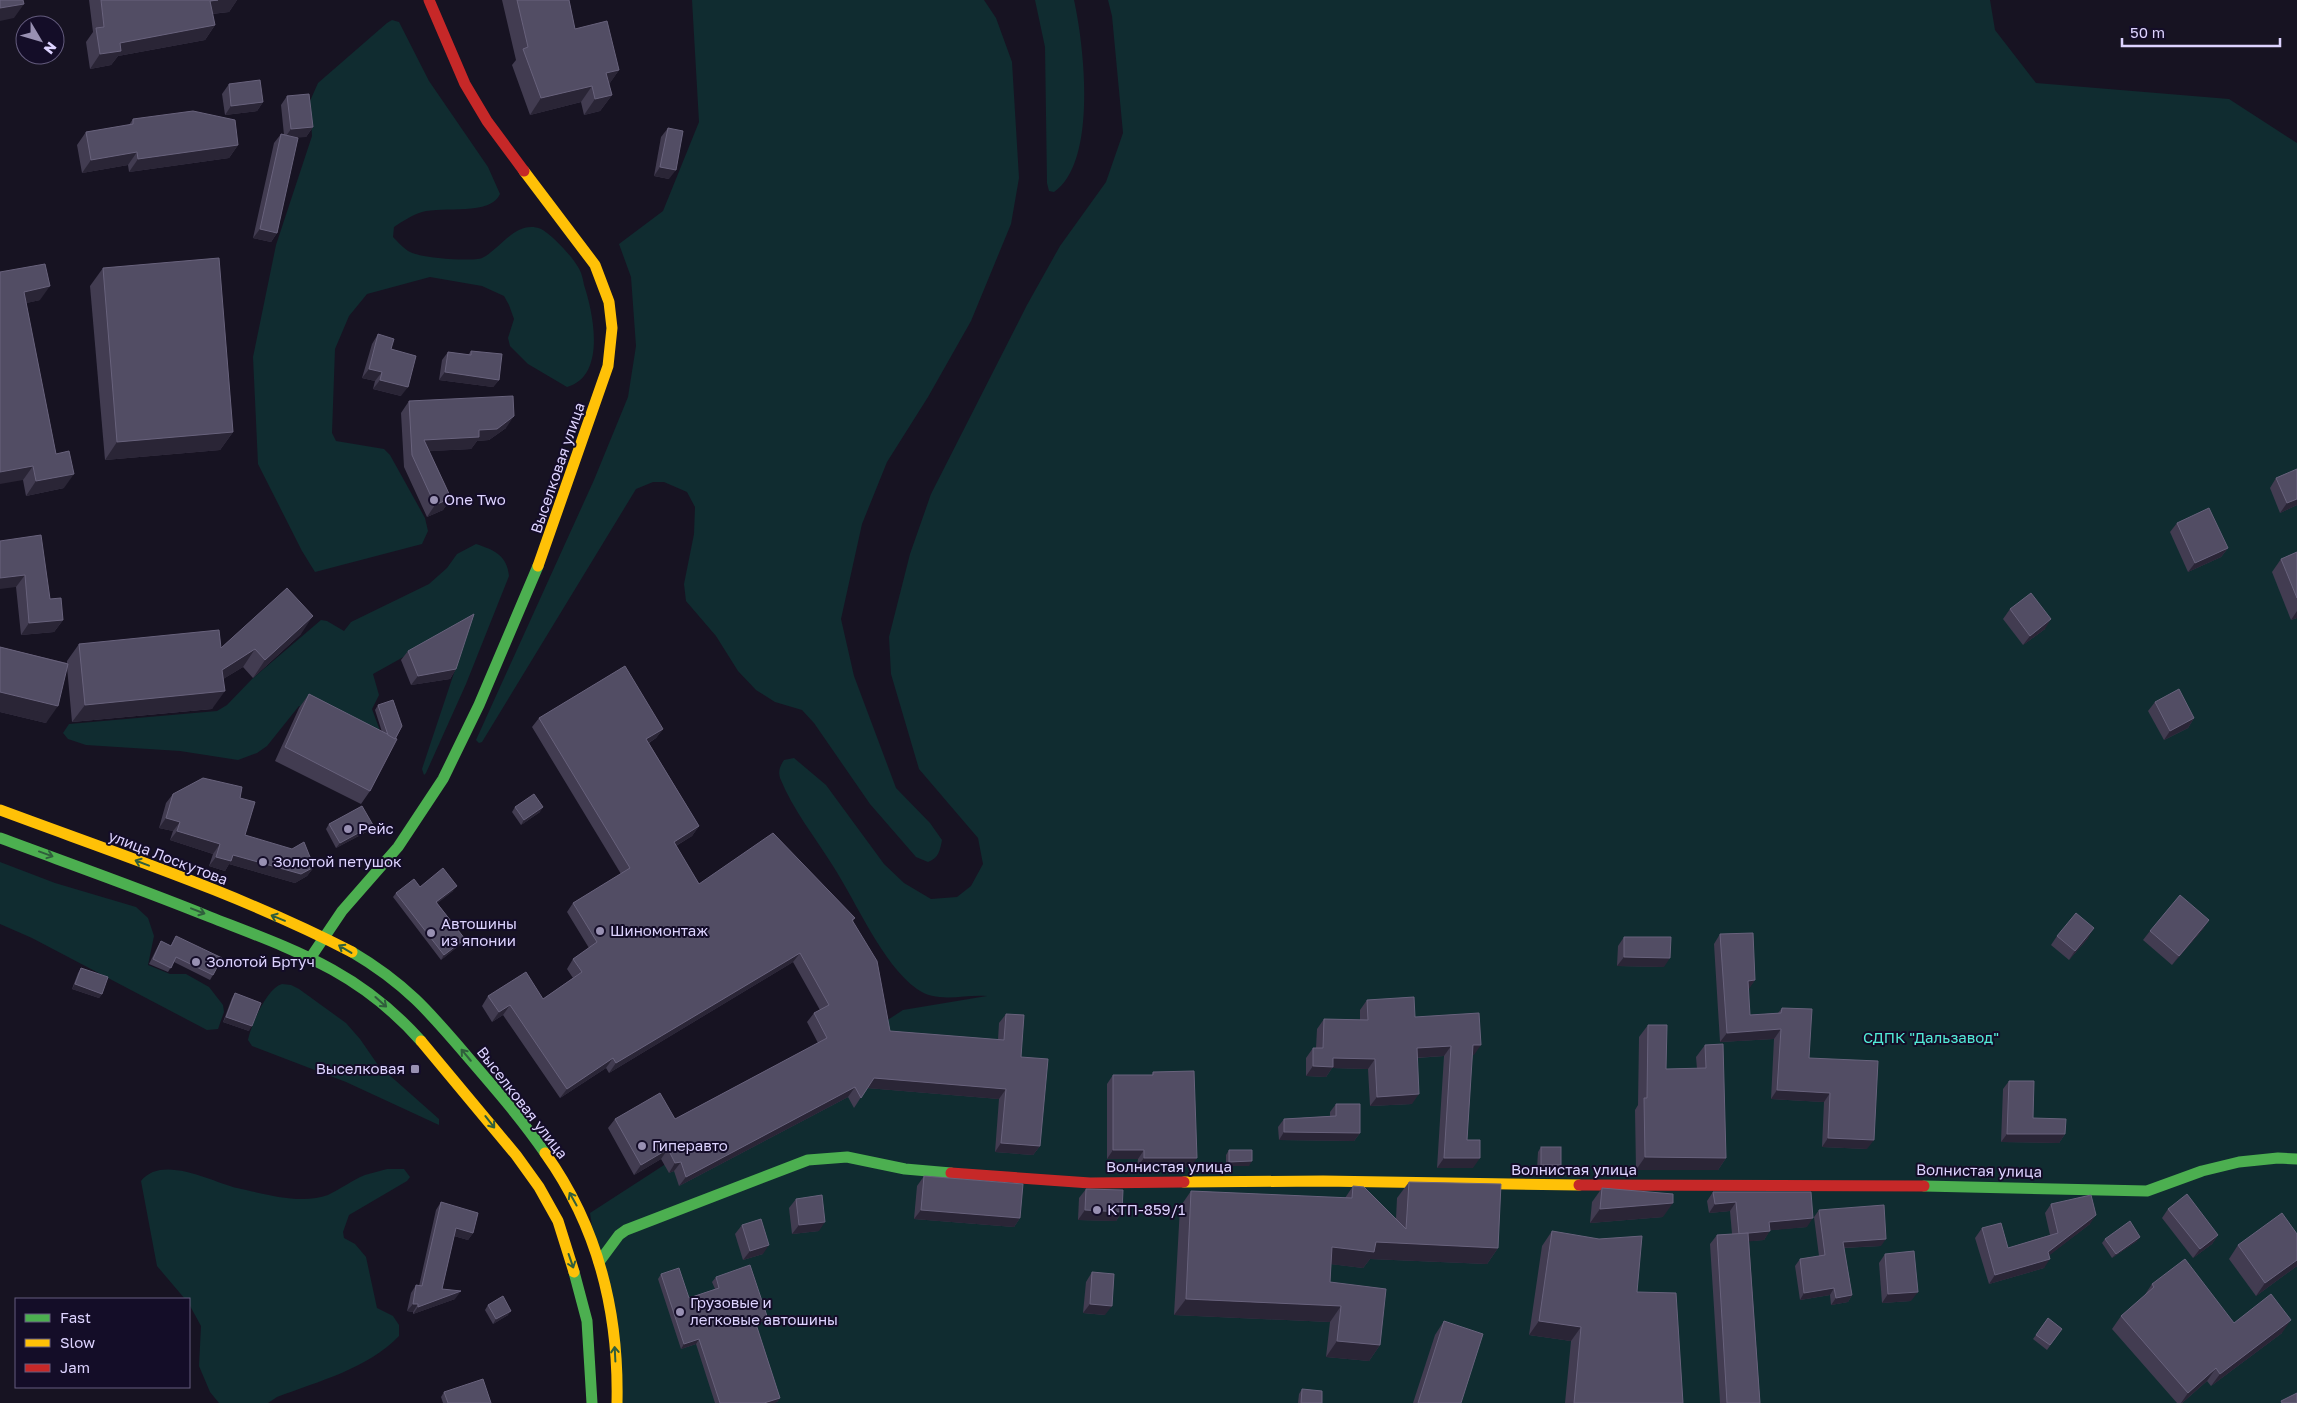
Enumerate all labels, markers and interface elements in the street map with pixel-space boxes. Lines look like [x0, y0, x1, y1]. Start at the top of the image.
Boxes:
north arrow [15, 15, 65, 65]
scale bar [2122, 15, 2280, 47]
text: 50 m [2130, 23, 2165, 41]
text: N [41, 39, 61, 58]
street label: Выселковая улица [526, 400, 588, 535]
place label: One Two [444, 490, 506, 508]
marker: One Two [428, 494, 440, 506]
place label: Рейс [358, 819, 394, 837]
marker: Рейс [342, 823, 354, 835]
street label: улица Лоскутова [106, 826, 231, 888]
one-way arrow [38, 850, 53, 859]
place label: Золотой петушок [273, 852, 402, 870]
marker: Золотой петушок [257, 856, 269, 868]
one-way arrow [135, 858, 150, 868]
one-way arrow [190, 907, 205, 917]
one-way arrow [271, 912, 286, 922]
place label: Автошины из японии [441, 914, 517, 949]
place label: Шиномонтаж [610, 921, 708, 939]
marker: Шиномонтаж [594, 925, 606, 937]
marker: Автошины из японии [425, 927, 437, 939]
one-way arrow [338, 943, 352, 953]
place label: Золотой Бртуч [206, 952, 315, 970]
marker: Золотой Бртуч [190, 956, 202, 968]
one-way arrow [374, 996, 387, 1007]
park label: СДПК "Дальзавод" [1863, 1028, 1999, 1046]
street label: Выселковая улица [474, 1043, 572, 1162]
one-way arrow [460, 1048, 472, 1061]
place label: Выселковая [316, 1059, 405, 1077]
marker: Выселковая [409, 1063, 421, 1075]
one-way arrow [485, 1115, 496, 1128]
place label: Гиперавто [652, 1136, 728, 1154]
marker: Гиперавто [636, 1140, 648, 1152]
street label: Волнистая улица [1106, 1157, 1232, 1175]
street label: Волнистая улица [1511, 1160, 1637, 1178]
street label: Волнистая улица [1916, 1160, 2042, 1180]
one-way arrow [568, 1192, 577, 1207]
place label: КТП-859/1 [1107, 1200, 1185, 1218]
marker: КТП-859/1 [1091, 1204, 1103, 1216]
one-way arrow [567, 1253, 576, 1269]
place label: Грузовые и легковые автошины [690, 1293, 838, 1328]
legend [15, 1298, 190, 1388]
marker: Грузовые и легковые автошины [674, 1306, 686, 1318]
text: Fast [60, 1308, 91, 1326]
text: Slow [60, 1333, 95, 1351]
one-way arrow [611, 1347, 620, 1363]
text: Jam [60, 1358, 90, 1376]

